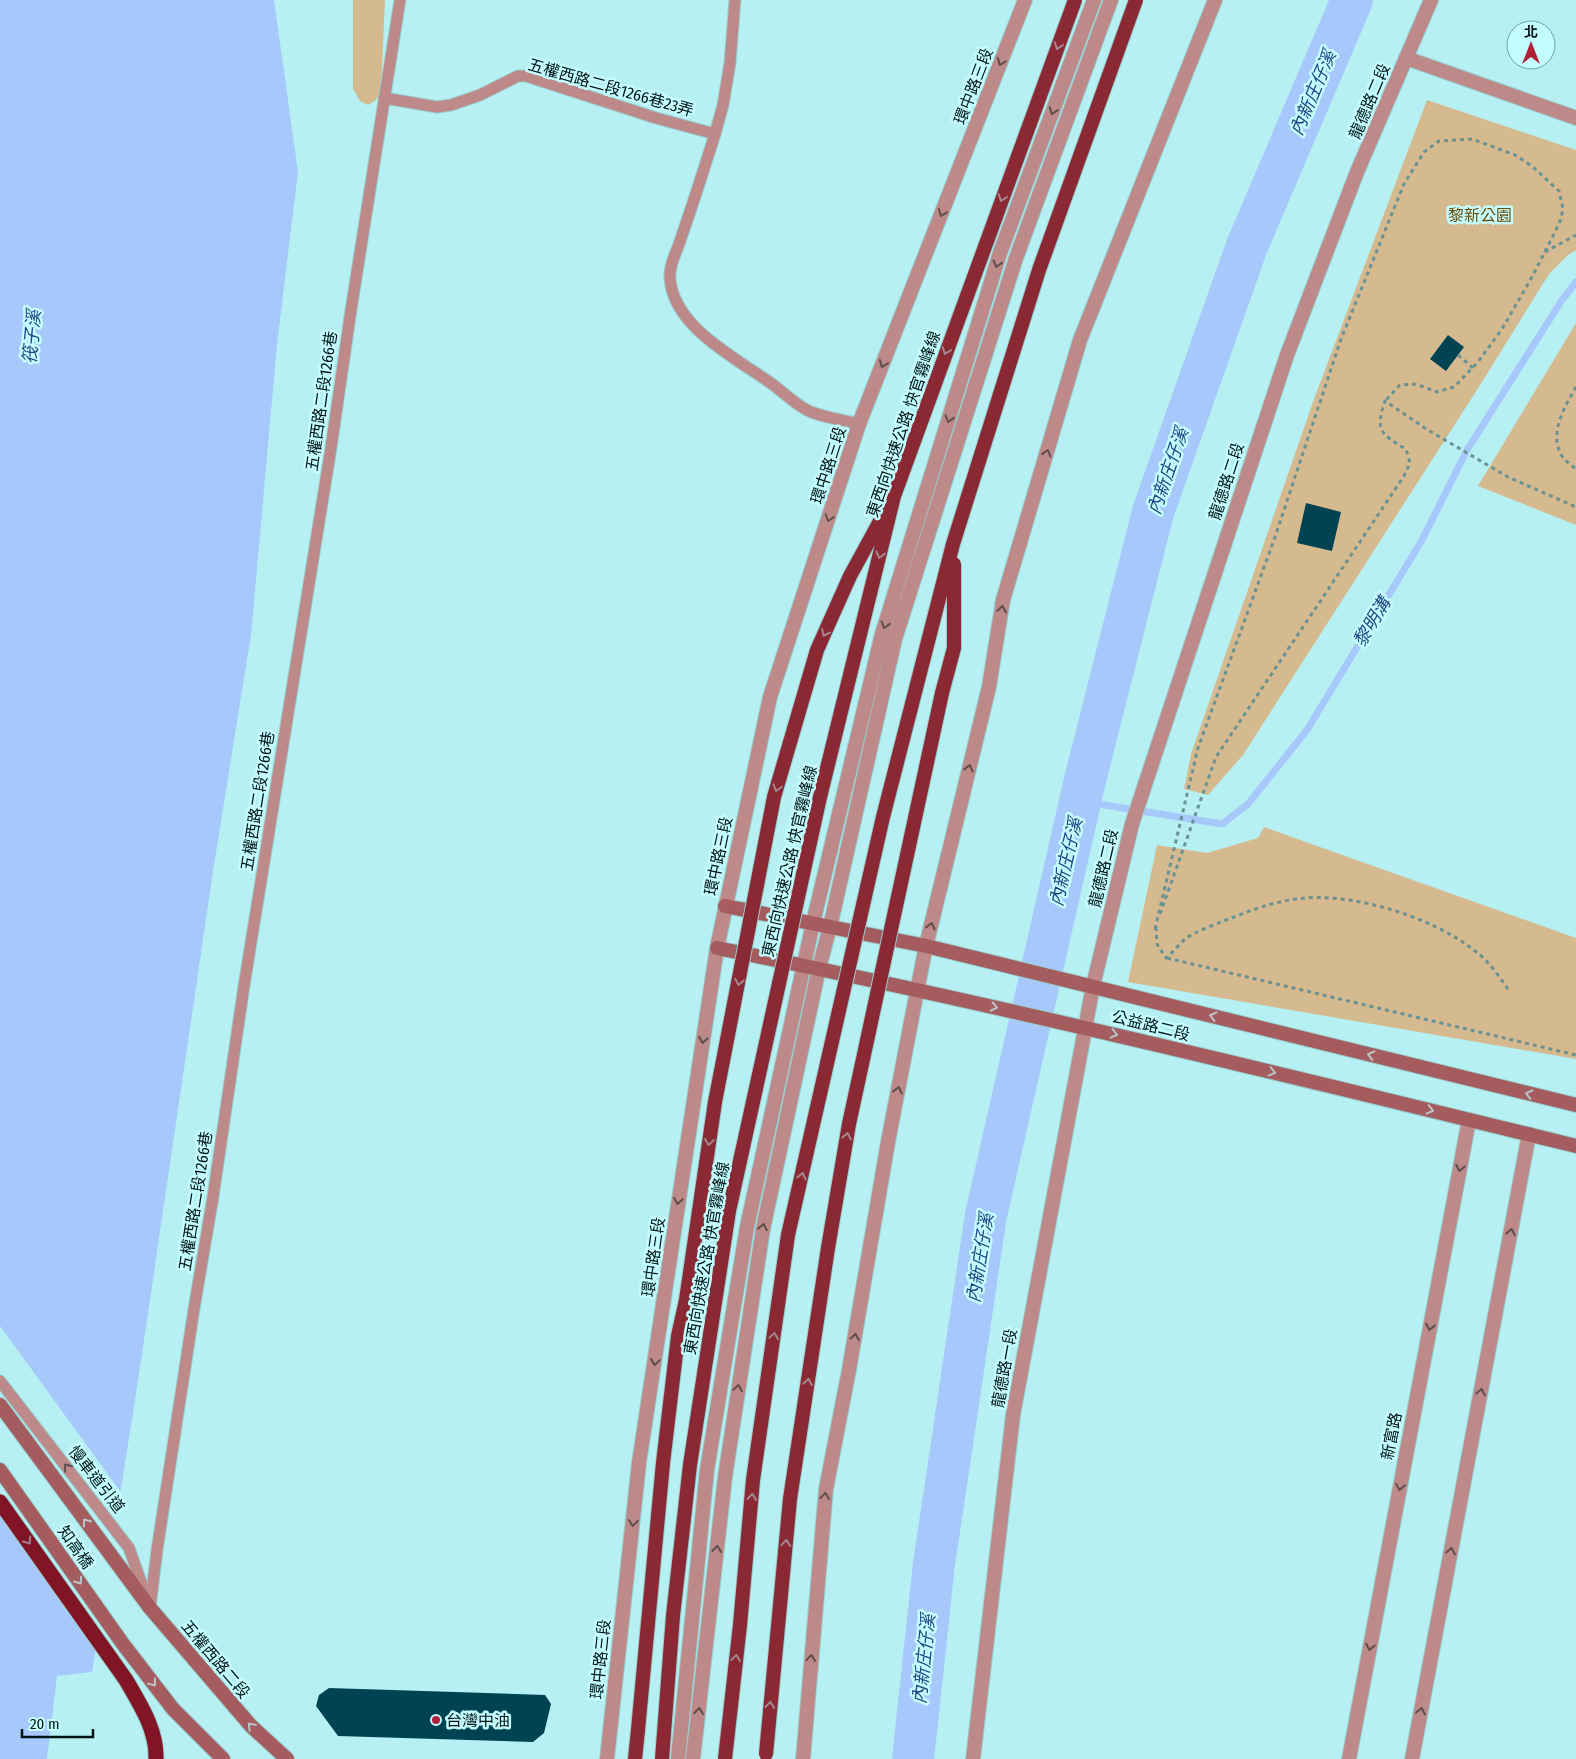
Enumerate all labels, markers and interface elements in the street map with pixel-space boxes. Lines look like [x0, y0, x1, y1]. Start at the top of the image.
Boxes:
north arrow [1506, 20, 1556, 70]
text: 北 [1524, 24, 1538, 41]
one-way arrow [1054, 41, 1064, 50]
street label: 環中路三段 [950, 45, 997, 127]
water label: 內新庄仔溪 [1285, 45, 1342, 139]
street label: 五權西路二段1266巷23弄 [526, 55, 696, 120]
one-way arrow [997, 57, 1008, 66]
street label: 龍德路二段 [1345, 61, 1394, 142]
one-way arrow [1049, 106, 1059, 115]
one-way arrow [998, 193, 1008, 202]
park label: 黎新公園 [1448, 206, 1512, 225]
one-way arrow [938, 208, 949, 217]
one-way arrow [992, 259, 1002, 267]
water label: 筏子溪 [19, 306, 46, 365]
street label: 東西向快速公路 快官霧峰線 [863, 329, 944, 520]
street label: 五權西路二段1266巷 [302, 330, 341, 472]
one-way arrow [942, 346, 952, 355]
one-way arrow [879, 360, 889, 368]
one-way arrow [944, 414, 954, 423]
water label: 內新庄仔溪 [1143, 422, 1194, 517]
street label: 環中路三段 [807, 424, 850, 506]
street label: 龍德路二段 [1205, 440, 1248, 522]
one-way arrow [1041, 449, 1051, 457]
one-way arrow [824, 513, 834, 521]
one-way arrow [875, 551, 885, 559]
water label: 黎明溝 [1349, 591, 1397, 651]
one-way arrow [996, 604, 1007, 612]
one-way arrow [881, 620, 891, 628]
one-way arrow [820, 628, 831, 637]
street label: 五權西路二段1266巷 [237, 730, 278, 872]
one-way arrow [963, 763, 974, 772]
street label: 東西向快速公路 快官霧峰線 [758, 764, 821, 959]
one-way arrow [772, 784, 783, 793]
water label: 內新庄仔溪 [1045, 813, 1088, 908]
street label: 環中路三段 [701, 815, 736, 897]
street label: 龍德路二段 [1085, 827, 1122, 909]
one-way arrow [925, 921, 936, 930]
one-way arrow [734, 977, 744, 986]
one-way arrow [989, 1001, 998, 1011]
street label: 公益路二段 [1110, 1007, 1192, 1044]
one-way arrow [1209, 1011, 1218, 1022]
one-way arrow [1109, 1028, 1118, 1039]
one-way arrow [698, 1036, 708, 1045]
one-way arrow [1366, 1050, 1375, 1061]
one-way arrow [1267, 1066, 1276, 1077]
one-way arrow [892, 1086, 903, 1095]
one-way arrow [1524, 1089, 1533, 1100]
one-way arrow [1425, 1104, 1434, 1115]
street label: 五權西路二段1266巷 [175, 1130, 216, 1272]
one-way arrow [842, 1131, 852, 1140]
one-way arrow [705, 1137, 715, 1146]
street label: 東西向快速公路 快官霧峰線 [680, 1160, 733, 1356]
one-way arrow [1455, 1163, 1465, 1172]
one-way arrow [796, 1171, 807, 1180]
one-way arrow [674, 1197, 684, 1205]
water label: 內新庄仔溪 [962, 1209, 998, 1304]
street label: 環中路三段 [639, 1216, 668, 1298]
one-way arrow [757, 1223, 768, 1232]
one-way arrow [1505, 1228, 1515, 1236]
one-way arrow [1425, 1323, 1435, 1332]
street label: 龍德路一段 [988, 1327, 1021, 1409]
one-way arrow [768, 1331, 779, 1339]
one-way arrow [850, 1332, 860, 1341]
one-way arrow [650, 1357, 660, 1366]
one-way arrow [802, 1378, 812, 1387]
one-way arrow [733, 1384, 743, 1392]
one-way arrow [1475, 1387, 1485, 1396]
street label: 新富路 [1378, 1411, 1405, 1461]
street label: 慢車道引道 [64, 1442, 129, 1517]
one-way arrow [64, 1464, 73, 1473]
one-way arrow [1395, 1483, 1405, 1491]
one-way arrow [746, 1492, 757, 1500]
one-way arrow [820, 1492, 831, 1500]
one-way arrow [84, 1519, 92, 1528]
one-way arrow [628, 1519, 639, 1527]
street label: 知高橋 [54, 1522, 97, 1572]
one-way arrow [22, 1536, 31, 1545]
one-way arrow [780, 1539, 791, 1547]
one-way arrow [711, 1545, 722, 1553]
one-way arrow [1445, 1547, 1456, 1556]
one-way arrow [73, 1576, 82, 1585]
water label: 內新庄仔溪 [908, 1610, 940, 1705]
street label: 五權西路二段 [177, 1616, 254, 1702]
street label: 環中路三段 [587, 1618, 614, 1700]
one-way arrow [1365, 1642, 1375, 1651]
one-way arrow [731, 1654, 741, 1663]
one-way arrow [806, 1654, 817, 1662]
one-way arrow [147, 1677, 155, 1686]
one-way arrow [765, 1701, 776, 1709]
scale bar [22, 1706, 94, 1738]
one-way arrow [693, 1706, 704, 1714]
one-way arrow [1415, 1707, 1426, 1715]
place label: 台灣中油 [446, 1711, 510, 1730]
marker: 台灣中油 [430, 1714, 442, 1726]
text: 20 m [30, 1715, 60, 1733]
one-way arrow [248, 1723, 257, 1732]

